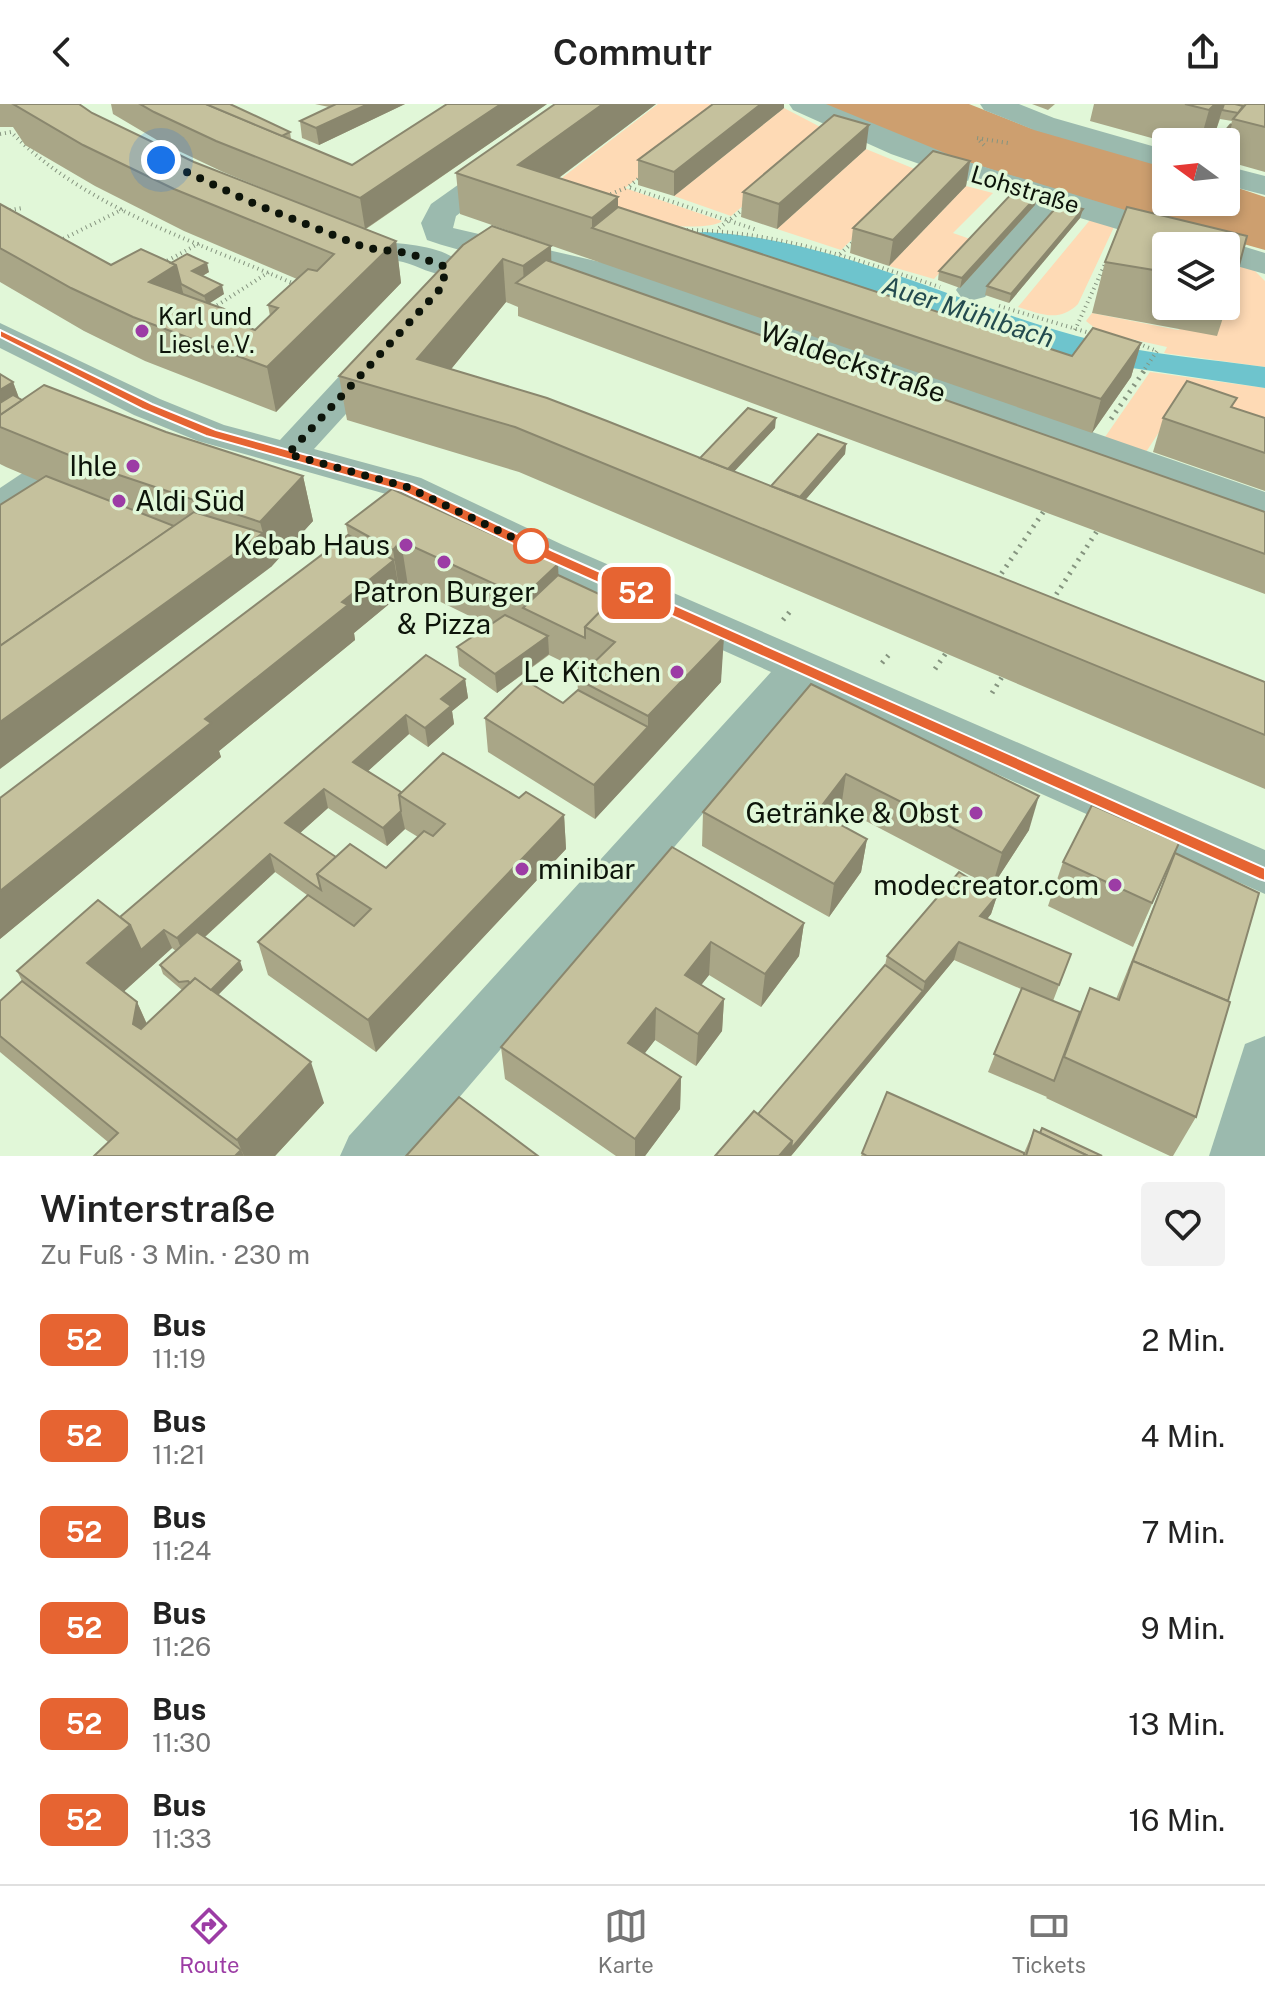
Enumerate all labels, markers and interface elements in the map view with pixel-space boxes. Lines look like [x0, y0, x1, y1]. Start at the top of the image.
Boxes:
icon: back [40, 30, 84, 74]
icon: share [1181, 30, 1225, 74]
text: Commutr [553, 31, 712, 73]
north arrow [1152, 128, 1240, 216]
map controls [1152, 128, 1240, 320]
your location [141, 140, 181, 180]
street label: Lohstraße [968, 159, 1083, 219]
button: layers [1152, 232, 1240, 320]
water label: Auer Mühlbach [879, 269, 1058, 354]
place label: Karl und Liesl e.V. [158, 302, 255, 358]
street label: Waldeckstraße [756, 314, 951, 409]
marker: Karl und Liesl e.V. [133, 322, 151, 340]
place label: Ihle [69, 449, 117, 482]
marker: Ihle [124, 457, 142, 475]
place label: Aldi Süd [135, 484, 245, 517]
marker: Aldi Süd [110, 492, 128, 510]
place label: Kebab Haus [233, 528, 390, 561]
unlabelled marker [514, 529, 548, 563]
marker: Kebab Haus [397, 536, 415, 554]
marker: Patron Burger & Pizza [435, 553, 453, 571]
line badge: 52 [600, 567, 672, 619]
place label: Patron Burger & Pizza [353, 575, 535, 640]
text: 52 [618, 576, 654, 609]
place label: Le Kitchen [523, 655, 661, 688]
marker: Le Kitchen [668, 663, 686, 681]
place label: Getränke & Obst [745, 796, 960, 829]
marker: Getränke & Obst [967, 804, 985, 822]
place label: minibar [538, 852, 636, 885]
marker: minibar [513, 860, 531, 878]
place label: modecreator.com [873, 868, 1099, 901]
marker: modecreator.com [1106, 876, 1124, 894]
button: heart [1141, 1182, 1225, 1266]
text: Winterstraße [40, 1186, 275, 1231]
text: Zu Fuß · 3 Min. · 230 m [40, 1239, 310, 1270]
text: Bus [152, 1307, 206, 1343]
text: 2 Min. [1142, 1322, 1225, 1358]
text: 52 [66, 1323, 102, 1356]
text: 11:19 [152, 1343, 206, 1374]
text: Bus [152, 1403, 206, 1439]
text: 4 Min. [1141, 1418, 1225, 1454]
text: 52 [66, 1419, 102, 1452]
text: 11:21 [152, 1439, 206, 1470]
text: Bus [152, 1499, 206, 1535]
text: 7 Min. [1141, 1514, 1225, 1550]
text: 52 [66, 1515, 102, 1548]
text: 11:24 [152, 1535, 211, 1566]
text: Bus [152, 1595, 206, 1631]
text: 9 Min. [1141, 1610, 1225, 1646]
text: 52 [66, 1611, 102, 1644]
text: 11:26 [152, 1631, 211, 1662]
text: Bus [152, 1691, 206, 1727]
text: 13 Min. [1128, 1706, 1225, 1742]
text: 52 [66, 1707, 102, 1740]
text: 11:30 [152, 1727, 211, 1758]
text: Bus [152, 1787, 206, 1823]
text: 16 Min. [1129, 1802, 1225, 1838]
text: 52 [66, 1803, 102, 1836]
text: 11:33 [152, 1823, 212, 1854]
tab: Route [179, 1904, 240, 1978]
tab: Karte [598, 1904, 654, 1978]
tab: Tickets [1012, 1904, 1086, 1978]

